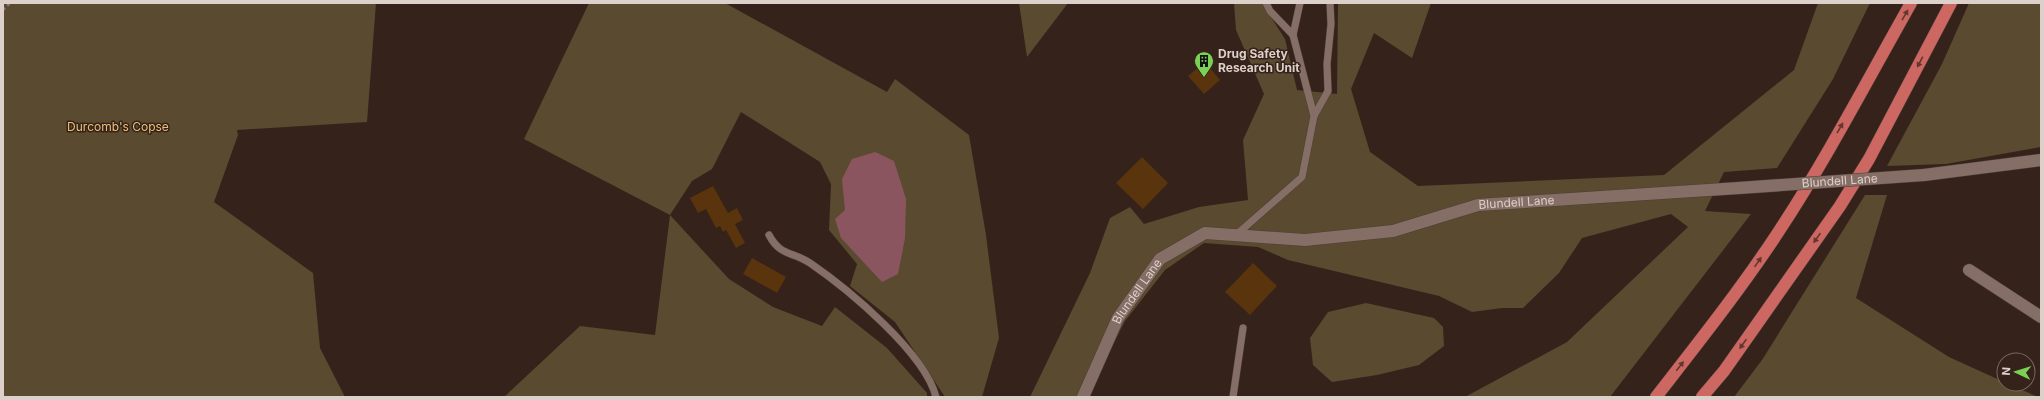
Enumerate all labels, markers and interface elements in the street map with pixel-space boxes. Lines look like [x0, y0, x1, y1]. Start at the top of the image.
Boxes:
one-way arrow [1901, 9, 1908, 20]
place label: Drug Safety Research Unit [1218, 46, 1300, 75]
building icon: Drug Safety Research Unit [1193, 50, 1215, 78]
one-way arrow [1916, 56, 1923, 68]
park label: Durcomb's Copse [67, 119, 169, 134]
one-way arrow [1837, 122, 1844, 133]
street label: Blundell Lane [1801, 170, 1878, 191]
street label: Blundell Lane [1478, 192, 1555, 212]
one-way arrow [1813, 232, 1821, 243]
street label: Blundell Lane [1108, 256, 1165, 326]
one-way arrow [1754, 257, 1762, 267]
one-way arrow [1739, 339, 1747, 350]
north arrow [1996, 352, 2036, 392]
one-way arrow [1676, 361, 1684, 372]
text: N [1999, 367, 2013, 376]

